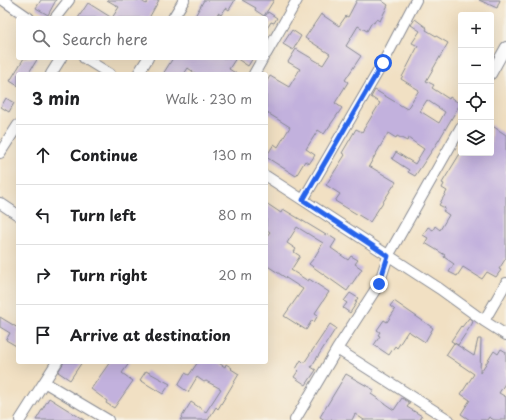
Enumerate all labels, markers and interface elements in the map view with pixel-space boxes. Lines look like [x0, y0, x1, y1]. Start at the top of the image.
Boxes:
map controls [458, 12, 494, 156]
button: + [458, 12, 494, 48]
search box [16, 16, 268, 60]
icon: search [30, 27, 52, 49]
text: Search here [62, 27, 148, 50]
button: − [458, 48, 494, 84]
route start [374, 54, 392, 72]
button: locate [458, 84, 494, 120]
text: 3 min [32, 85, 80, 111]
text: Walk · 230 m [165, 89, 252, 108]
button: layers [458, 120, 494, 156]
text: Continue [70, 143, 138, 166]
icon: ahead [32, 144, 54, 166]
text: 130 m [213, 145, 252, 164]
text: Turn left [70, 203, 136, 226]
icon: left [32, 204, 54, 226]
text: 80 m [218, 205, 252, 224]
text: Turn right [70, 263, 147, 286]
icon: right [32, 264, 54, 286]
text: 20 m [218, 265, 252, 284]
route end [370, 275, 388, 293]
text: Arrive at destination [70, 323, 231, 346]
icon: arrive [32, 324, 54, 346]

